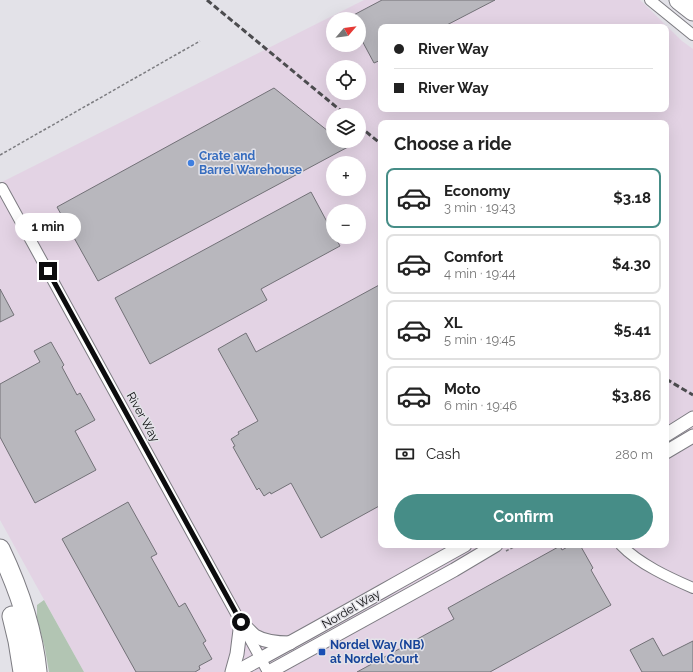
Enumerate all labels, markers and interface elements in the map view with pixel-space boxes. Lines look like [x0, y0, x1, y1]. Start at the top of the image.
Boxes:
north arrow [326, 12, 366, 52]
map controls [326, 12, 366, 244]
text: River Way [418, 40, 489, 58]
button: locate [326, 60, 366, 100]
text: River Way [418, 79, 489, 97]
button: layers [326, 108, 366, 148]
text: Choose a ride [394, 133, 512, 154]
place label: Crate and Barrel Warehouse [199, 149, 302, 177]
button: + [326, 156, 366, 196]
marker: Crate and Barrel Warehouse [186, 158, 196, 168]
icon: car [396, 180, 432, 216]
text: Economy [444, 182, 511, 200]
text: $3.18 [613, 189, 651, 207]
text: 3 min · 19:43 [444, 200, 515, 215]
button: − [326, 204, 366, 244]
callout: 1 min [15, 213, 81, 241]
text: 1 min [32, 219, 64, 234]
icon: car [396, 246, 432, 282]
text: Comfort [444, 248, 503, 266]
text: $4.30 [612, 255, 651, 273]
route end [39, 262, 57, 280]
text: 4 min · 19:44 [444, 266, 516, 281]
icon: car [396, 312, 432, 348]
text: XL [444, 314, 462, 332]
text: $5.41 [614, 321, 651, 339]
text: 5 min · 19:45 [444, 332, 516, 347]
icon: car [396, 378, 432, 414]
text: Moto [444, 380, 481, 398]
text: $3.86 [612, 387, 651, 405]
street label: River Way [124, 390, 163, 445]
text: 6 min · 19:46 [444, 398, 517, 413]
icon: cash [394, 443, 416, 465]
text: Cash [426, 445, 460, 463]
text: 280 m [615, 447, 653, 462]
button: Confirm [394, 494, 653, 540]
street label: Nordel Way [319, 586, 383, 631]
route start [232, 613, 250, 631]
place label: Nordel Way (NB) at Nordel Court [330, 638, 425, 666]
marker: Nordel Way (NB) at Nordel Court [317, 647, 327, 657]

